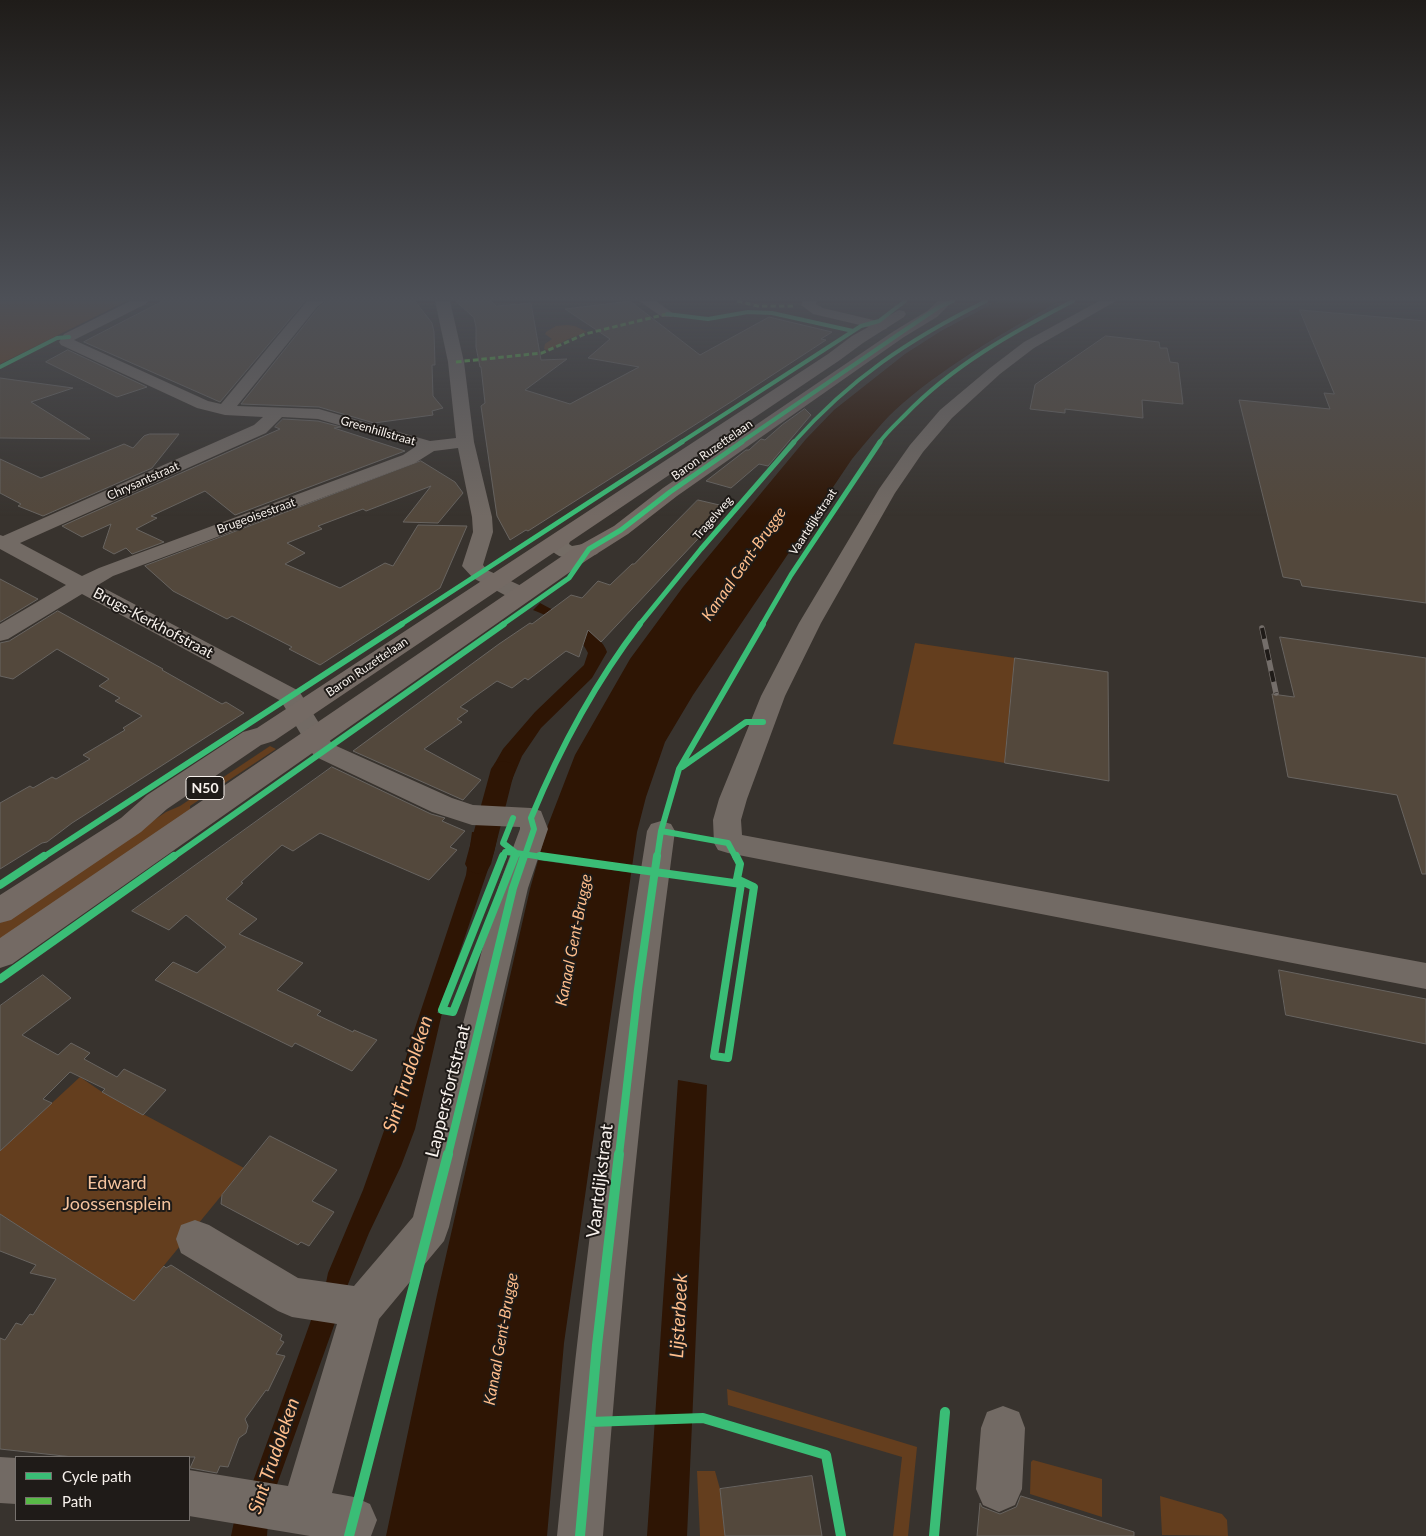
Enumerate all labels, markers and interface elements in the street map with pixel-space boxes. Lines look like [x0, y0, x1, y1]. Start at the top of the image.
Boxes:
street label: Greenhillstraat [339, 413, 417, 449]
street label: Baron Ruzettelaan [669, 417, 755, 483]
street label: Chrysantstraat [105, 459, 181, 503]
street label: Vaartdijkstraat [786, 486, 840, 558]
street label: Tragelweg [690, 493, 736, 543]
street label: Brugeoisestraat [215, 495, 297, 537]
water label: Kanaal Gent-Brugge [698, 504, 790, 624]
street label: Brugs-Kerkhofstraat [90, 584, 216, 662]
street label: Baron Ruzettelaan [323, 634, 411, 700]
road number: N50 [186, 776, 224, 800]
water label: Kanaal Gent-Brugge [552, 872, 596, 1008]
water label: Sint Trudoleken [378, 1013, 438, 1135]
street label: Lappersfortstraat [421, 1022, 475, 1160]
street label: Vaartdijkstraat [582, 1123, 618, 1239]
park label: Edward Joossensplein [63, 1172, 171, 1214]
water label: Kanaal Gent-Brugge [480, 1271, 522, 1407]
water label: Lijsterbeek [665, 1273, 693, 1359]
water label: Sint Trudoleken [243, 1395, 305, 1517]
legend [15, 1456, 190, 1521]
text: Cycle path [62, 1467, 131, 1485]
text: Path [62, 1492, 92, 1510]

